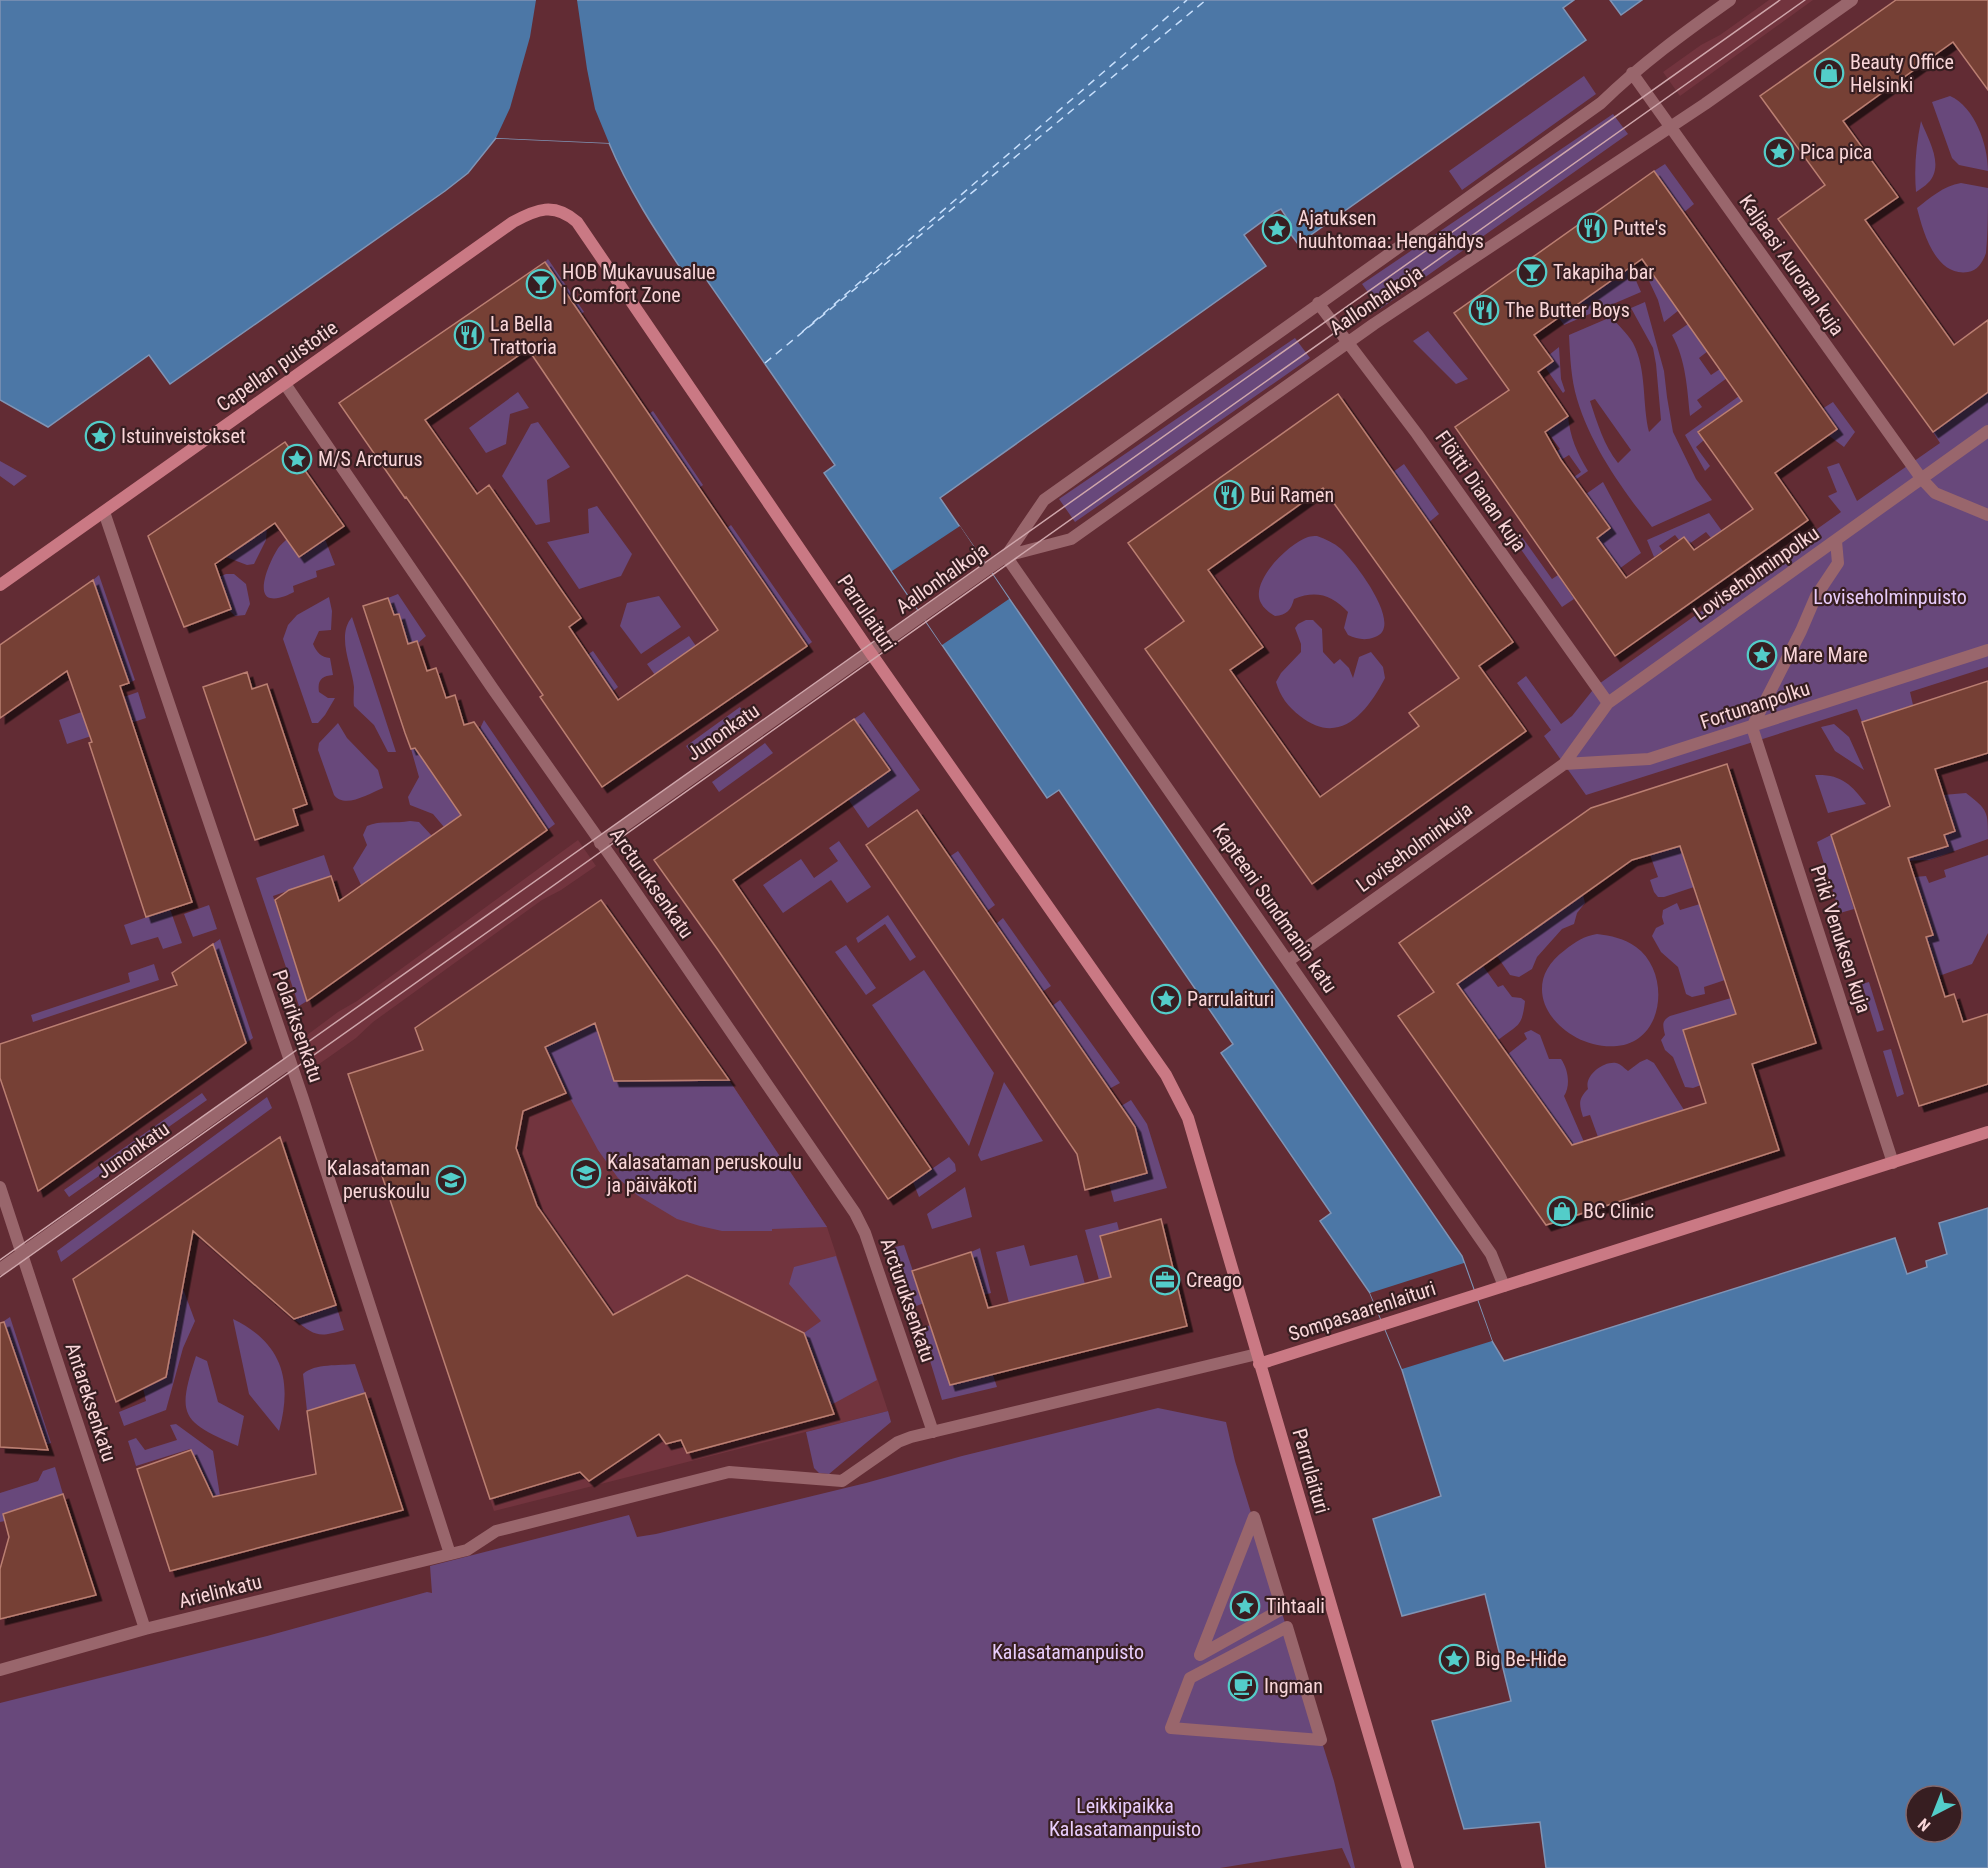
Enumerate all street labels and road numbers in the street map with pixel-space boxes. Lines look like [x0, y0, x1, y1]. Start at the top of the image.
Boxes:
street label: Kaljaasi Auroran kuja [1734, 190, 1850, 340]
street label: Aallonhalkoja [1325, 260, 1427, 340]
street label: Capellan puistotie [212, 315, 342, 417]
street label: Flöitti Dianan kuja [1431, 426, 1531, 556]
street label: Loviseholminpolku [1689, 521, 1823, 625]
street label: Aallonhalkoja [891, 537, 993, 619]
street label: Parrulaituri [833, 570, 901, 656]
street label: Fortunanpolku [1697, 676, 1813, 734]
street label: Junonkatu [682, 698, 764, 766]
street label: Loviseholminkuja [1351, 797, 1477, 897]
street label: Kapteeni Sundmanin katu [1208, 819, 1342, 997]
street label: Arcturuksenkatu [605, 823, 699, 943]
street label: Priki Venuksen kuja [1806, 862, 1876, 1016]
street label: Polariksenkatu [268, 967, 328, 1085]
street label: Junonkatu [92, 1116, 174, 1184]
street label: Arcturuksenkatu [876, 1235, 940, 1365]
street label: Sompasaarenlaituri [1285, 1276, 1439, 1346]
street label: Antareksenkatu [61, 1340, 121, 1464]
street label: Parrulaituri [1287, 1426, 1335, 1516]
street label: Arielinkatu [176, 1569, 264, 1613]

